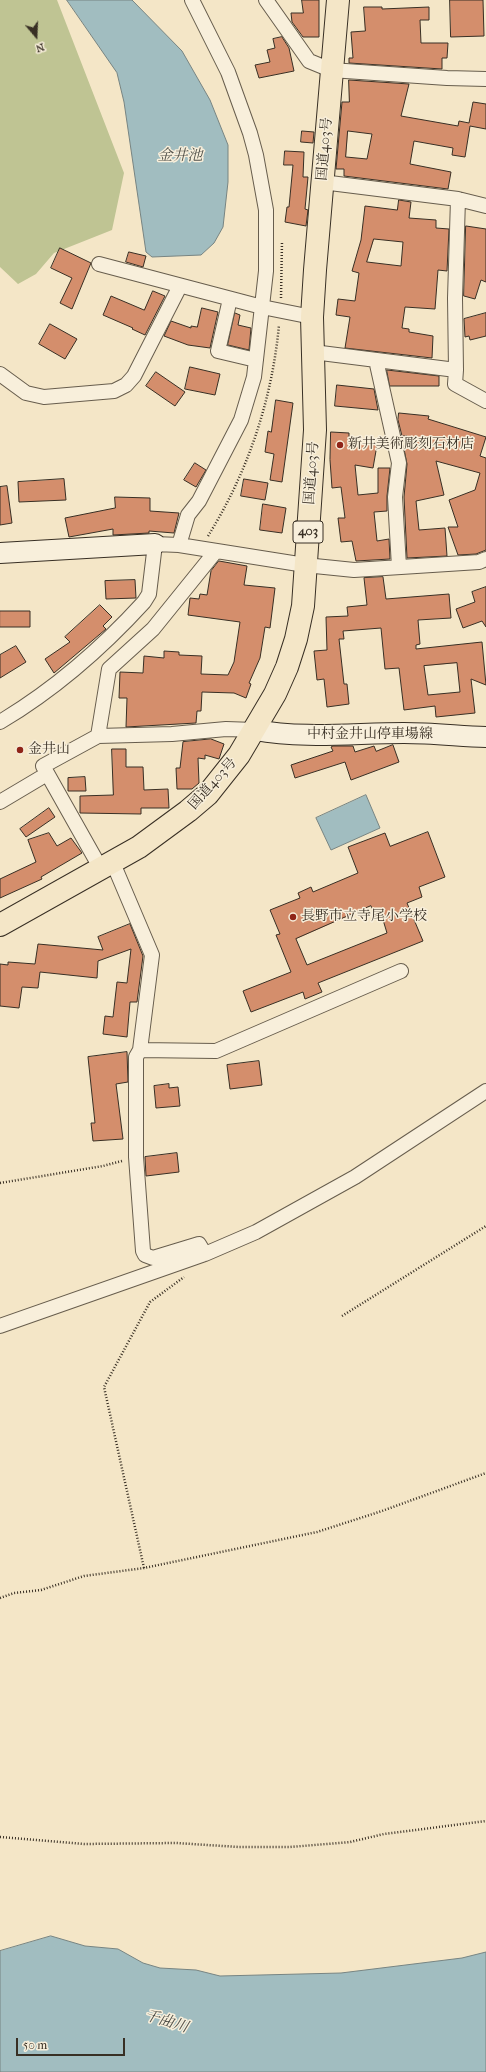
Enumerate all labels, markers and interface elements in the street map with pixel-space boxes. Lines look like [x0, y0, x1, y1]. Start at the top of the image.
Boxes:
north arrow [16, 16, 56, 56]
text: N [34, 40, 46, 55]
street label: 国道403号 [314, 117, 336, 181]
water label: 金井池 [158, 147, 202, 165]
place label: 新井美術彫刻石材店 [348, 437, 474, 453]
marker: 新井美術彫刻石材店 [335, 440, 345, 450]
street label: 国道403号 [301, 441, 323, 505]
road number: 403 [293, 521, 323, 543]
street label: 中村金井山停車場線 [307, 727, 433, 743]
place label: 金井山 [28, 742, 70, 758]
marker: 金井山 [15, 745, 25, 755]
street label: 国道403号 [185, 755, 241, 813]
place label: 長野市立寺尾小学校 [301, 909, 427, 925]
marker: 長野市立寺尾小学校 [288, 912, 298, 922]
water label: 千曲川 [142, 2007, 190, 2037]
scale bar [18, 2030, 127, 2056]
text: 50 m [23, 2038, 47, 2052]

